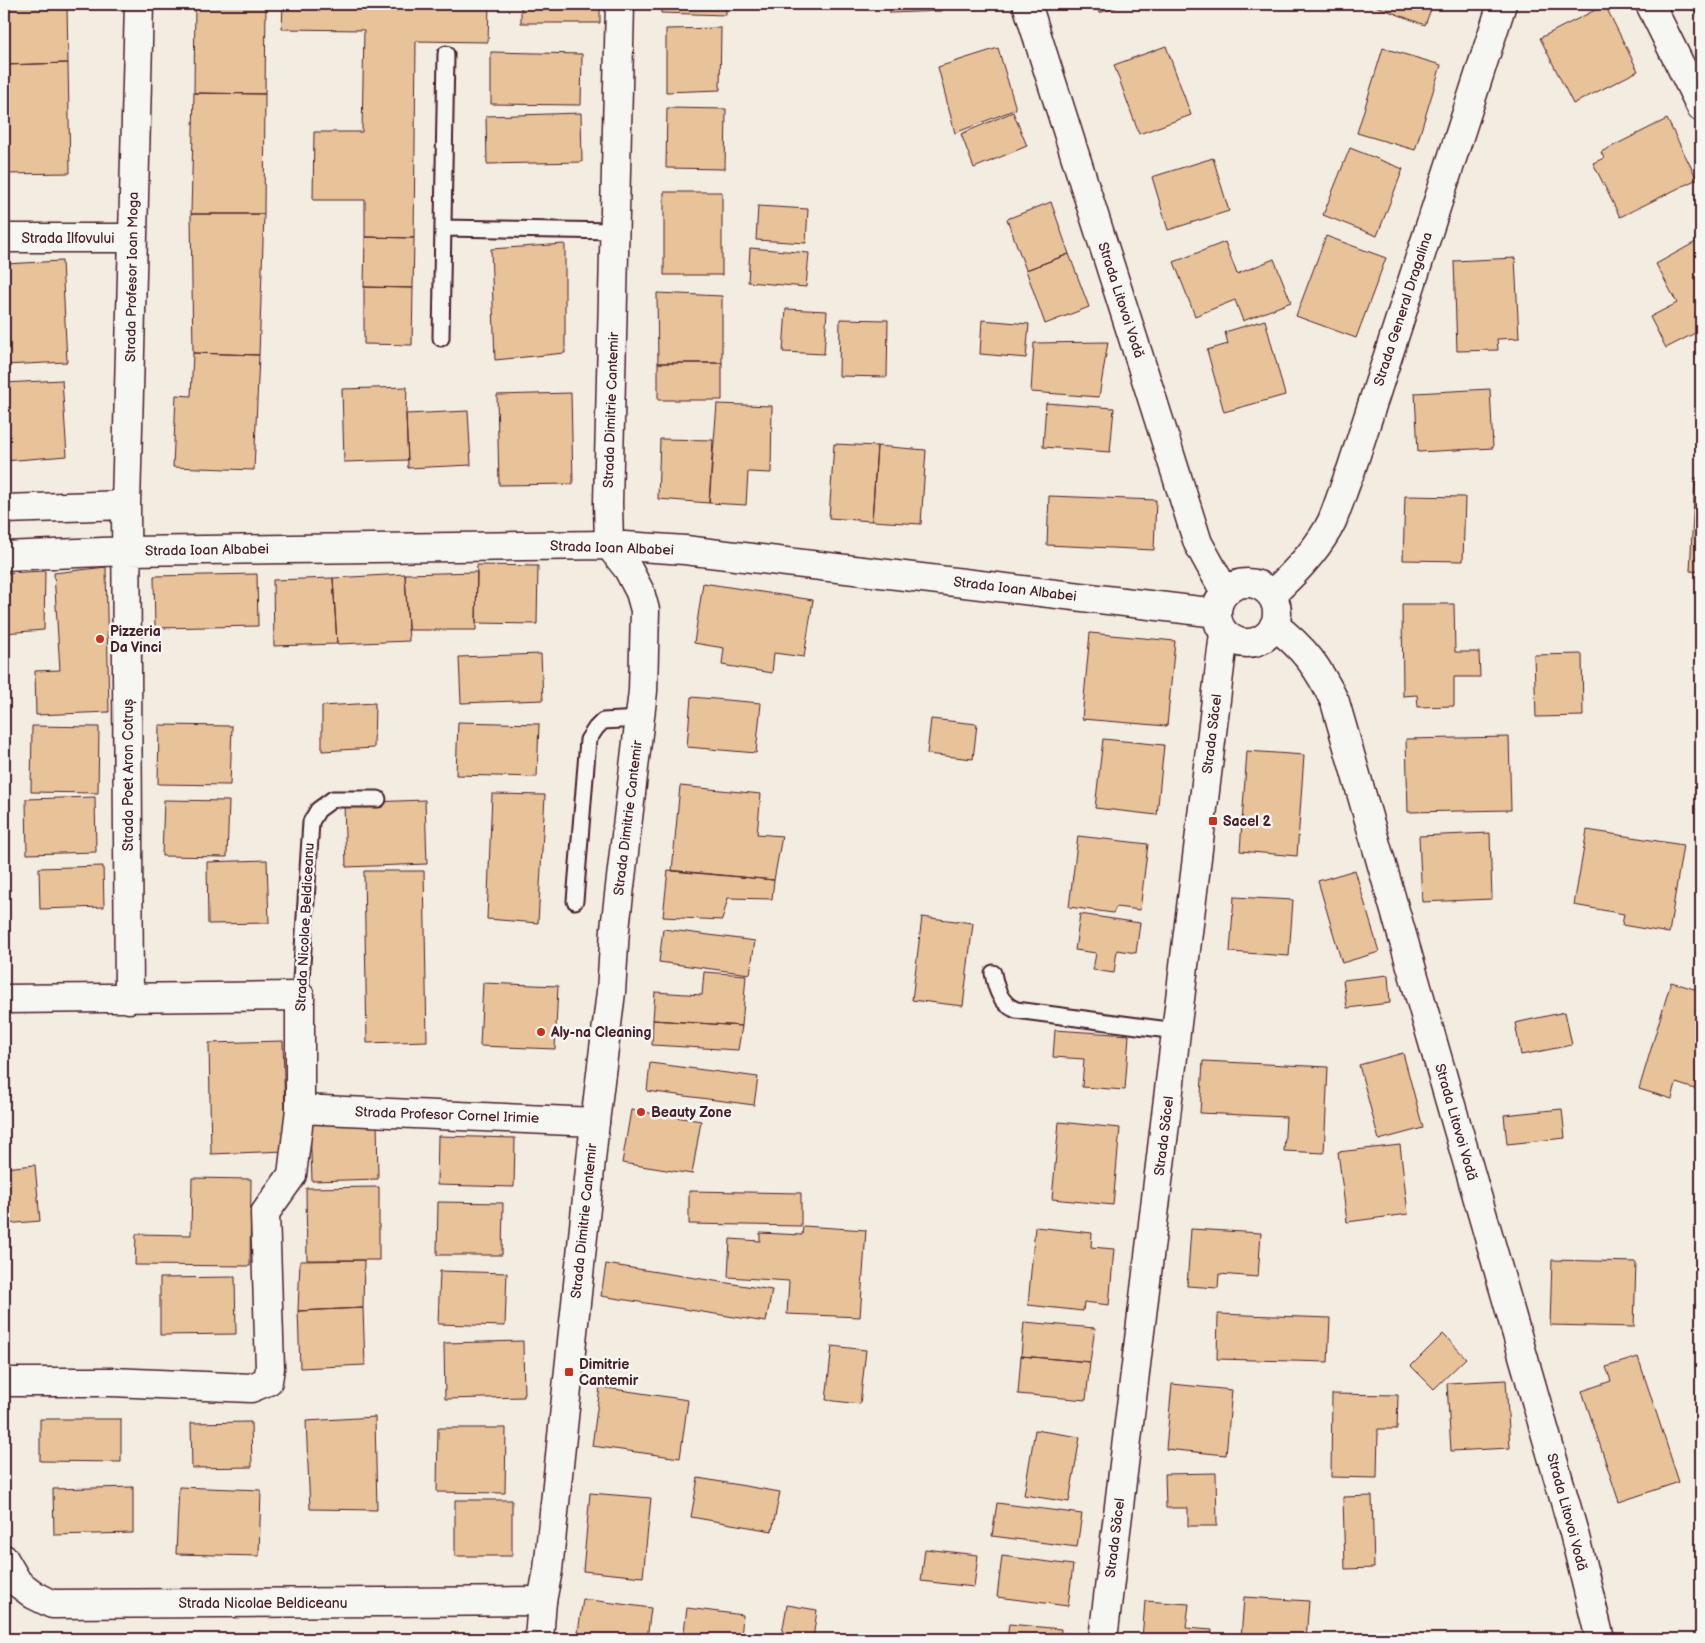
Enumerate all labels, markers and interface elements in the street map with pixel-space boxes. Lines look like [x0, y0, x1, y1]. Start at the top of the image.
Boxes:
street label: Strada Profesor Ioan Moga [122, 192, 142, 362]
street label: Strada Ilfovului [21, 230, 115, 247]
street label: Strada General Dragalina [1370, 230, 1436, 388]
street label: Strada Litovoi Vodă [1094, 240, 1148, 360]
street label: Strada Dimitrie Cantemir [600, 331, 622, 488]
street label: Strada Ioan Albabei [550, 537, 674, 559]
street label: Strada Ioan Albabei [145, 540, 269, 560]
street label: Strada Ioan Albabei [952, 573, 1078, 605]
place label: Pizzeria Da Vinci [110, 623, 162, 656]
marker: Pizzeria Da Vinci [94, 633, 106, 645]
street label: Strada Săcel [1199, 693, 1225, 775]
street label: Strada Poet Aron Cotruș [120, 699, 137, 851]
street label: Strada Dimitrie Cantemir [610, 739, 646, 897]
place label: Sacel 2 [1223, 813, 1272, 830]
marker: Sacel 2 [1207, 815, 1219, 827]
street label: Strada Nicolae Beldiceanu [292, 842, 318, 1012]
place label: Aly-na Cleaning [550, 1024, 651, 1041]
marker: Aly-na Cleaning [535, 1026, 547, 1038]
street label: Strada Litovoi Vodă [1431, 1062, 1481, 1183]
street label: Strada Săcel [1151, 1095, 1177, 1177]
street label: Strada Profesor Cornel Irimie [355, 1103, 539, 1127]
place label: Beauty Zone [651, 1104, 731, 1121]
marker: Beauty Zone [635, 1106, 647, 1118]
street label: Strada Dimitrie Cantemir [567, 1142, 601, 1300]
place label: Dimitrie Cantemir [579, 1356, 639, 1389]
marker: Dimitrie Cantemir [563, 1366, 575, 1378]
street label: Strada Litovoi Vodă [1543, 1451, 1591, 1573]
street label: Strada Săcel [1102, 1497, 1128, 1579]
street label: Strada Nicolae Beldiceanu [179, 1595, 347, 1612]

